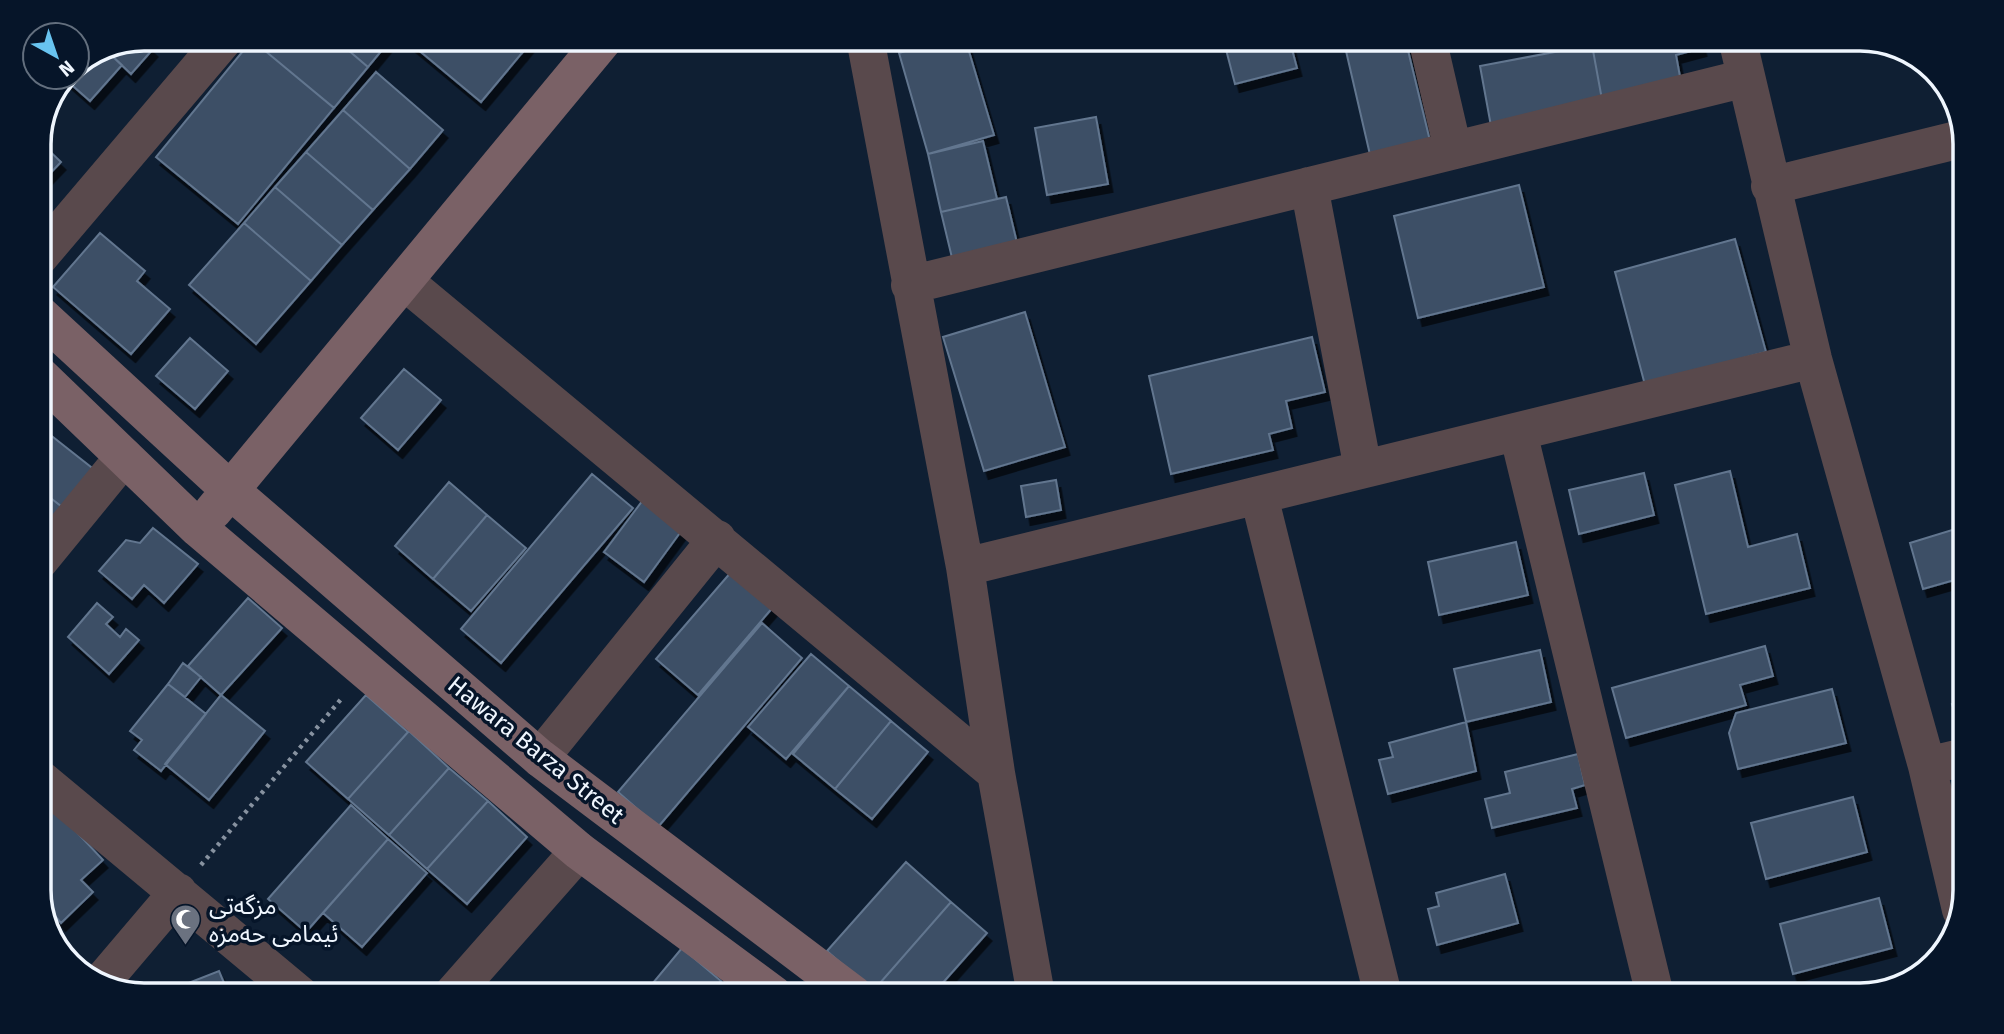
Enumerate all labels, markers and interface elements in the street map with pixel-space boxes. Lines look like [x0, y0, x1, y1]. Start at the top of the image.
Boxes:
north arrow [21, 21, 91, 91]
text: N [54, 56, 79, 82]
street label: Hawara Barza Street [442, 670, 630, 830]
place label: مزگەتی ئیمامی حەمزە [209, 892, 339, 948]
mosque icon: مزگەتی ئیمامی حەمزە [169, 903, 203, 947]

